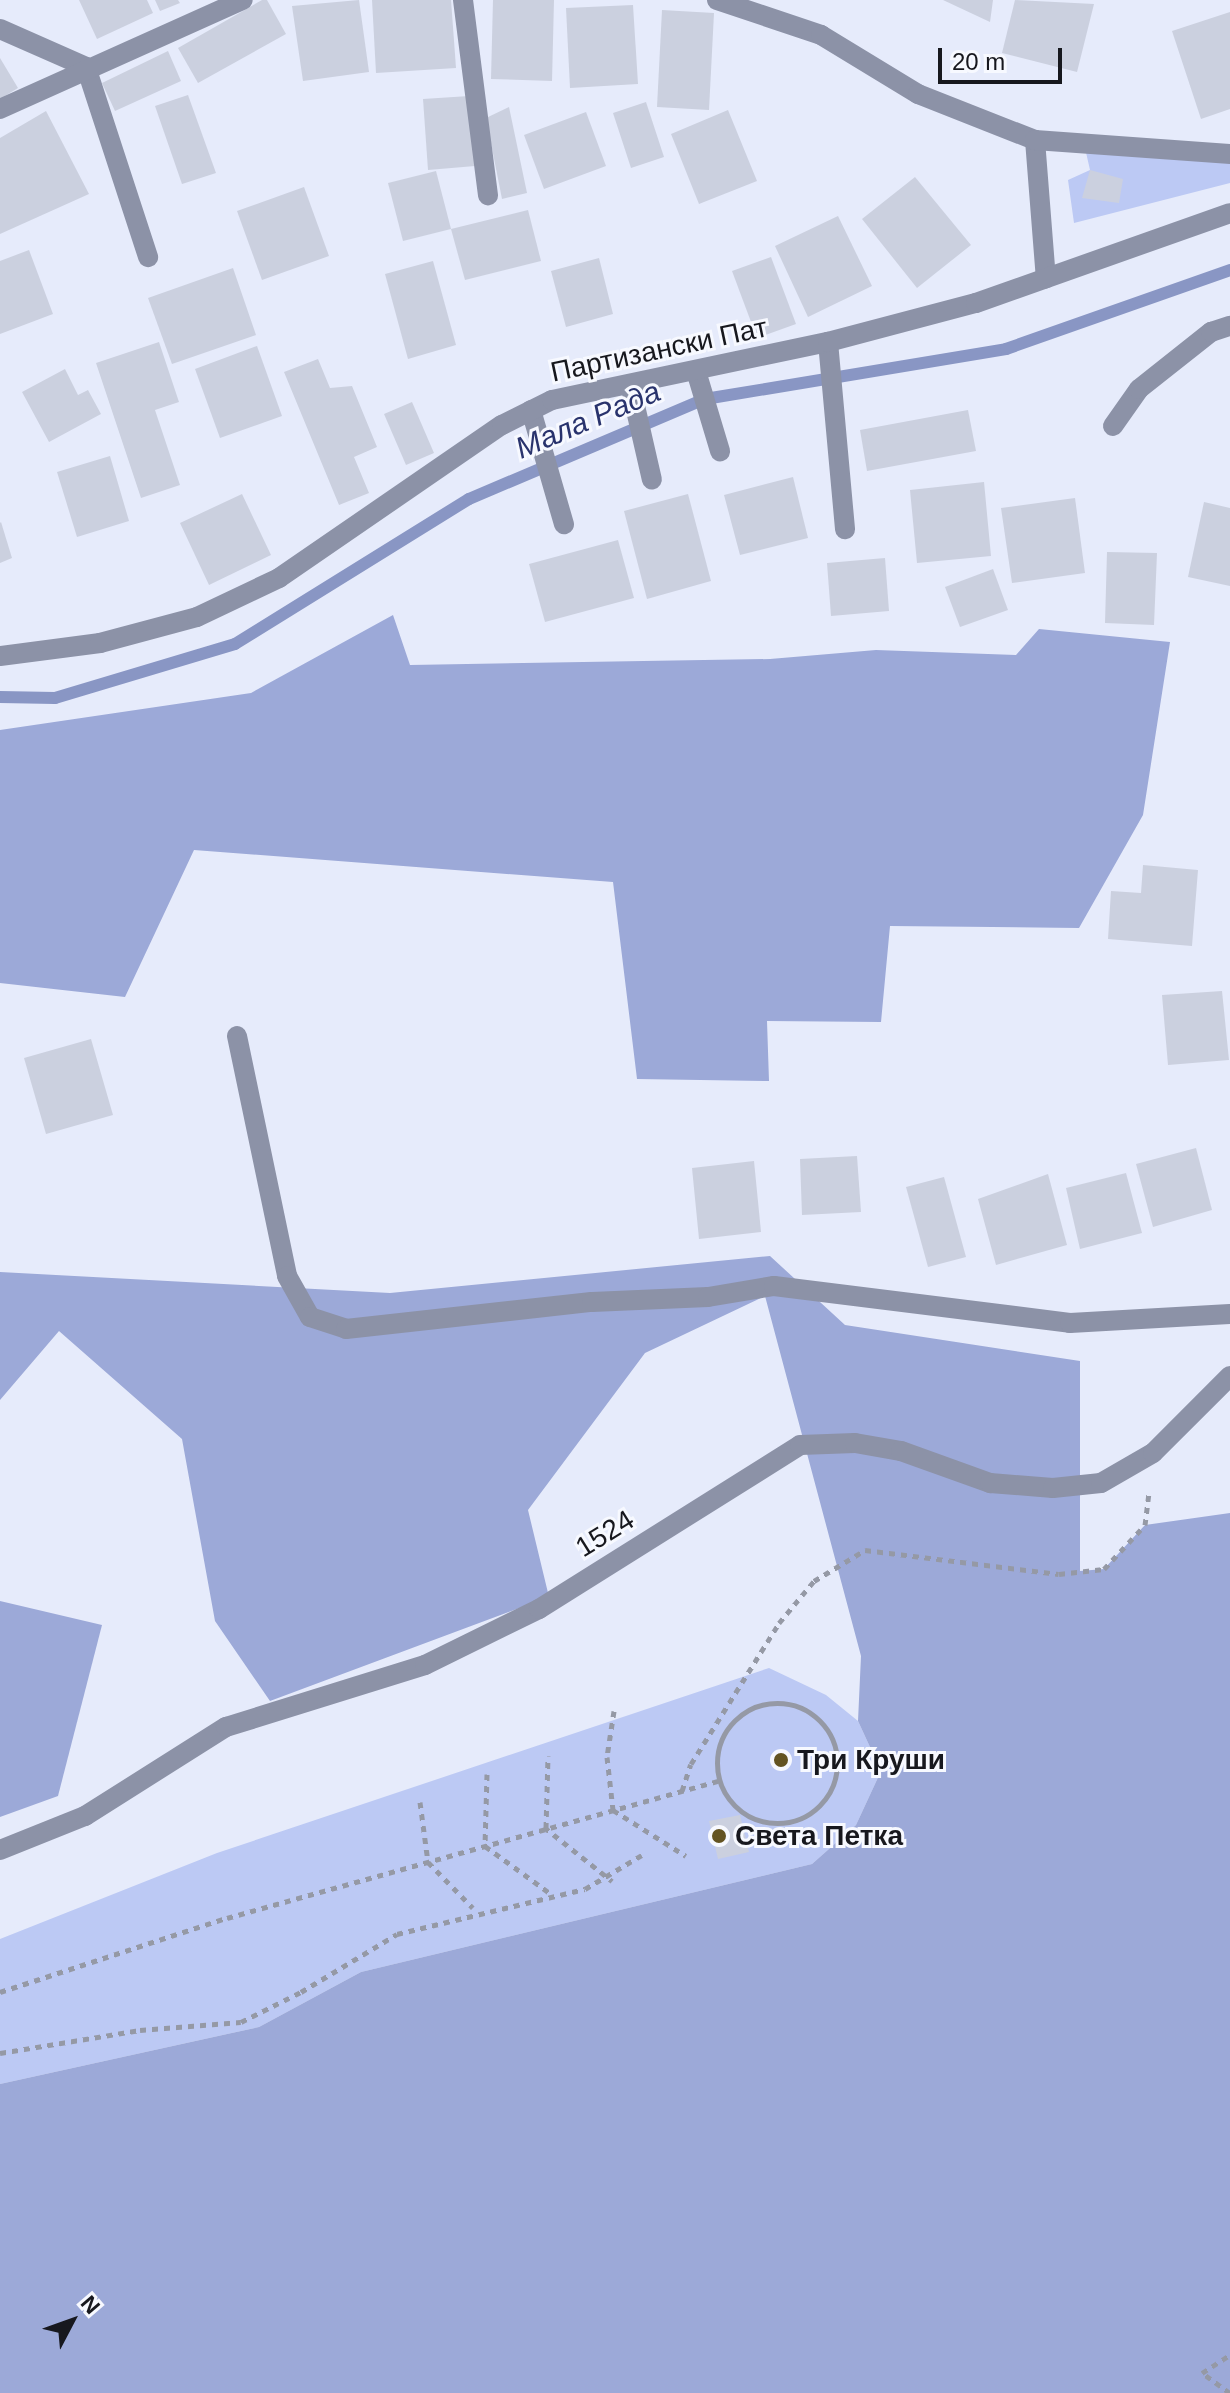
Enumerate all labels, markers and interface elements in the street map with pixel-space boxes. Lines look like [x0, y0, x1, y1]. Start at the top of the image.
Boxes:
scale bar [942, 32, 1066, 82]
text: 20 m [952, 48, 1005, 75]
street label: Партизански Пат [548, 311, 770, 389]
water label: Мала Рада [510, 373, 666, 467]
street label: 1524 [570, 1503, 640, 1565]
place label: Три Круши [797, 1743, 945, 1777]
marker: Три Круши [772, 1751, 790, 1769]
place label: Света Петка [735, 1819, 903, 1853]
marker: Света Петка [710, 1827, 728, 1845]
north arrow [32, 2281, 112, 2361]
text: N [76, 2291, 105, 2319]

